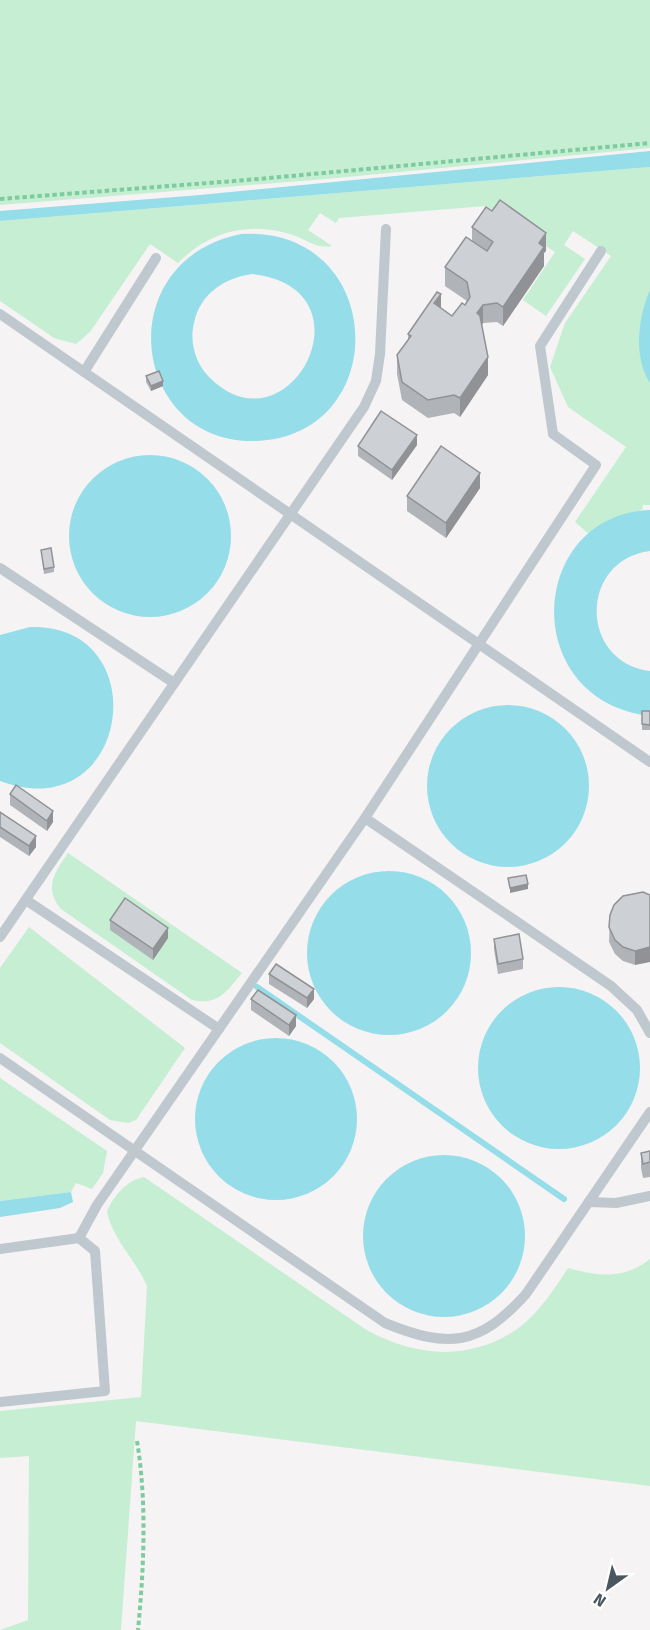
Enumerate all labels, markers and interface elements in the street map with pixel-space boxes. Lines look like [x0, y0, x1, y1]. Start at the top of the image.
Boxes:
north arrow [578, 1558, 638, 1618]
text: N [590, 1589, 610, 1611]

